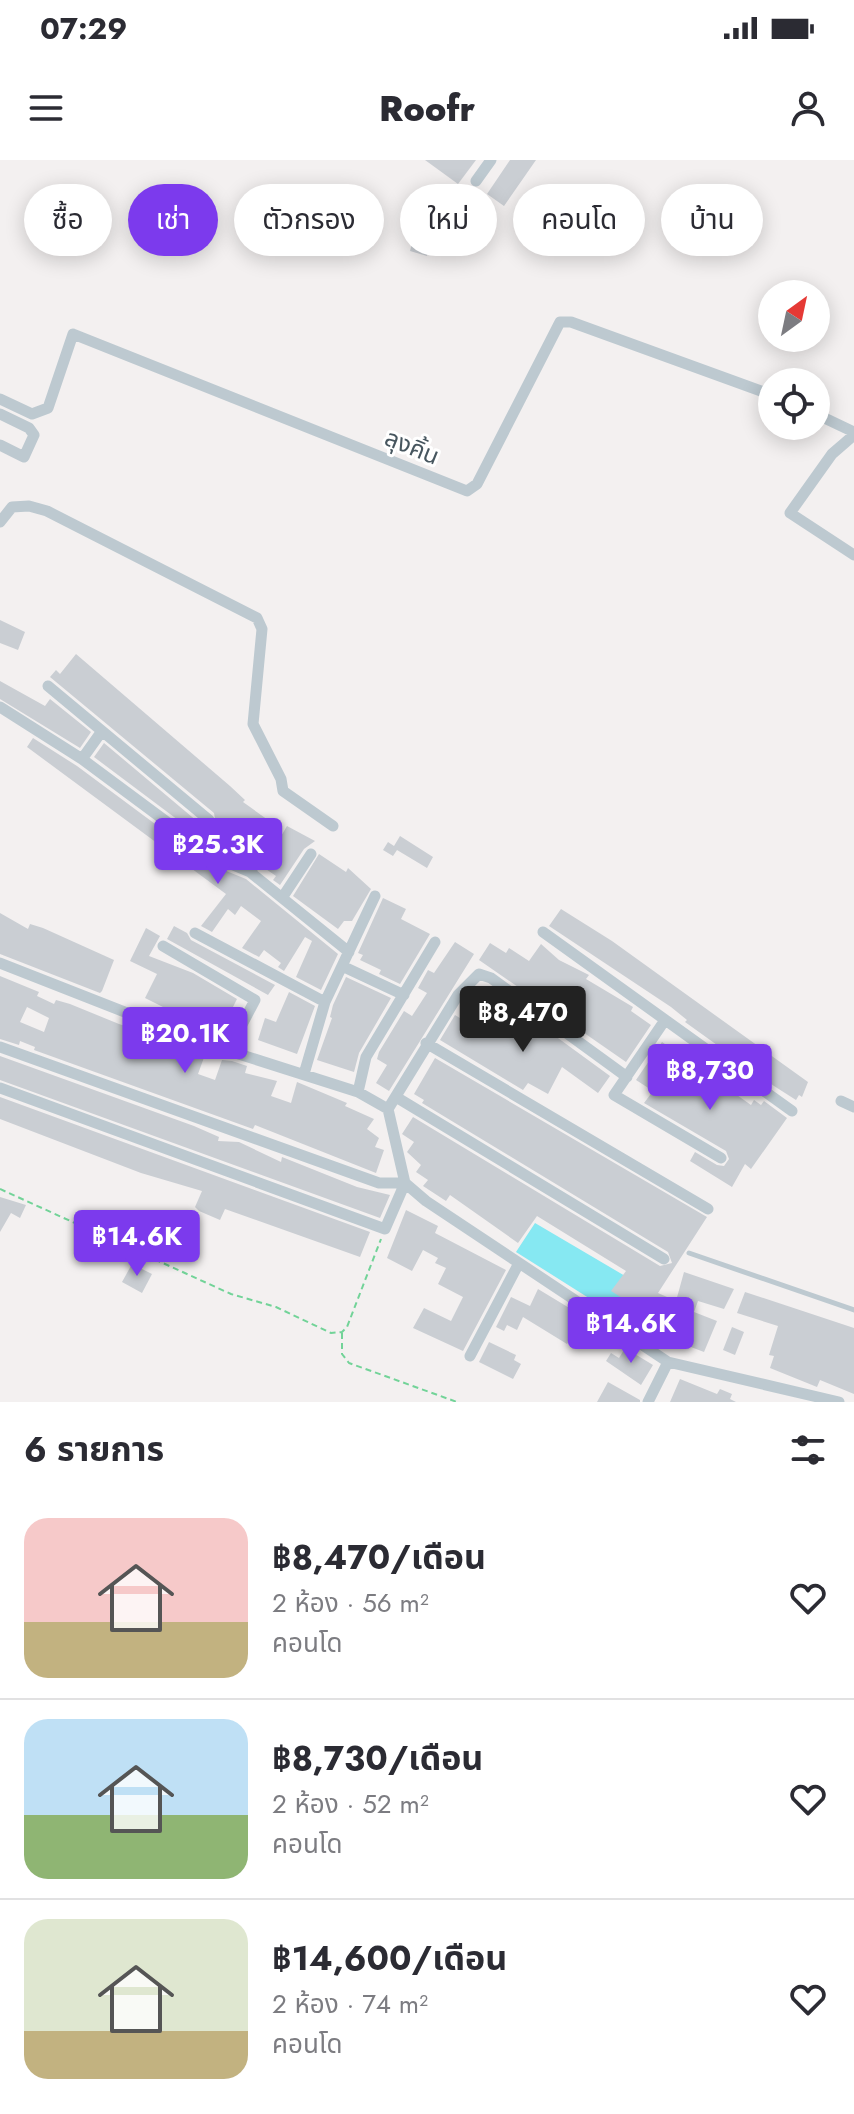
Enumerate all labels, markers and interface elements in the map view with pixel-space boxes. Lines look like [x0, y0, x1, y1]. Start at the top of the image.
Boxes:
text: 07:29 [40, 7, 127, 50]
text: Roofr [379, 82, 475, 134]
icon: menu [24, 86, 68, 130]
icon: person [786, 86, 830, 130]
chip: ซื้อ [24, 184, 112, 256]
chip: เช่า [128, 184, 218, 256]
chip: ตัวกรอง [234, 184, 384, 256]
chip: ใหม่ [400, 184, 497, 256]
chip: คอนโด [513, 184, 645, 256]
chip: บ้าน [661, 184, 763, 256]
north arrow [758, 280, 830, 352]
map controls [758, 280, 830, 440]
button: locate [758, 368, 830, 440]
street label: ลุงคิ้น [380, 420, 445, 473]
pin: ฿25.3K [153, 818, 283, 886]
text: ฿25.3K [172, 825, 264, 863]
pin: ฿8,470 [458, 986, 588, 1054]
text: ฿8,470 [478, 993, 568, 1031]
pin: ฿20.1K [120, 1007, 250, 1075]
text: ฿20.1K [140, 1014, 230, 1052]
pin: ฿8,730 [645, 1044, 775, 1112]
text: ฿8,730 [666, 1051, 754, 1089]
pin: ฿14.6K [72, 1210, 202, 1278]
text: ฿14.6K [92, 1217, 182, 1255]
pin: ฿14.6K [566, 1297, 696, 1365]
text: ฿14.6K [586, 1304, 676, 1342]
text: 6 รายการ [24, 1425, 164, 1474]
icon: filters [786, 1428, 830, 1472]
text: ฿8,470/เดือน [272, 1533, 486, 1582]
icon: home [88, 1550, 184, 1646]
icon: heart [786, 1576, 830, 1620]
text: 2 ห้อง · 56 m² [272, 1584, 429, 1622]
text: คอนโด [272, 1624, 343, 1662]
text: ฿8,730/เดือน [272, 1734, 483, 1783]
icon: home [88, 1751, 184, 1847]
icon: heart [786, 1777, 830, 1821]
text: 2 ห้อง · 52 m² [272, 1785, 429, 1823]
text: คอนโด [272, 1825, 343, 1863]
text: ฿14,600/เดือน [272, 1934, 507, 1983]
icon: home [88, 1951, 184, 2047]
icon: heart [786, 1977, 830, 2021]
text: 2 ห้อง · 74 m² [272, 1985, 428, 2023]
text: คอนโด [272, 2025, 343, 2063]

